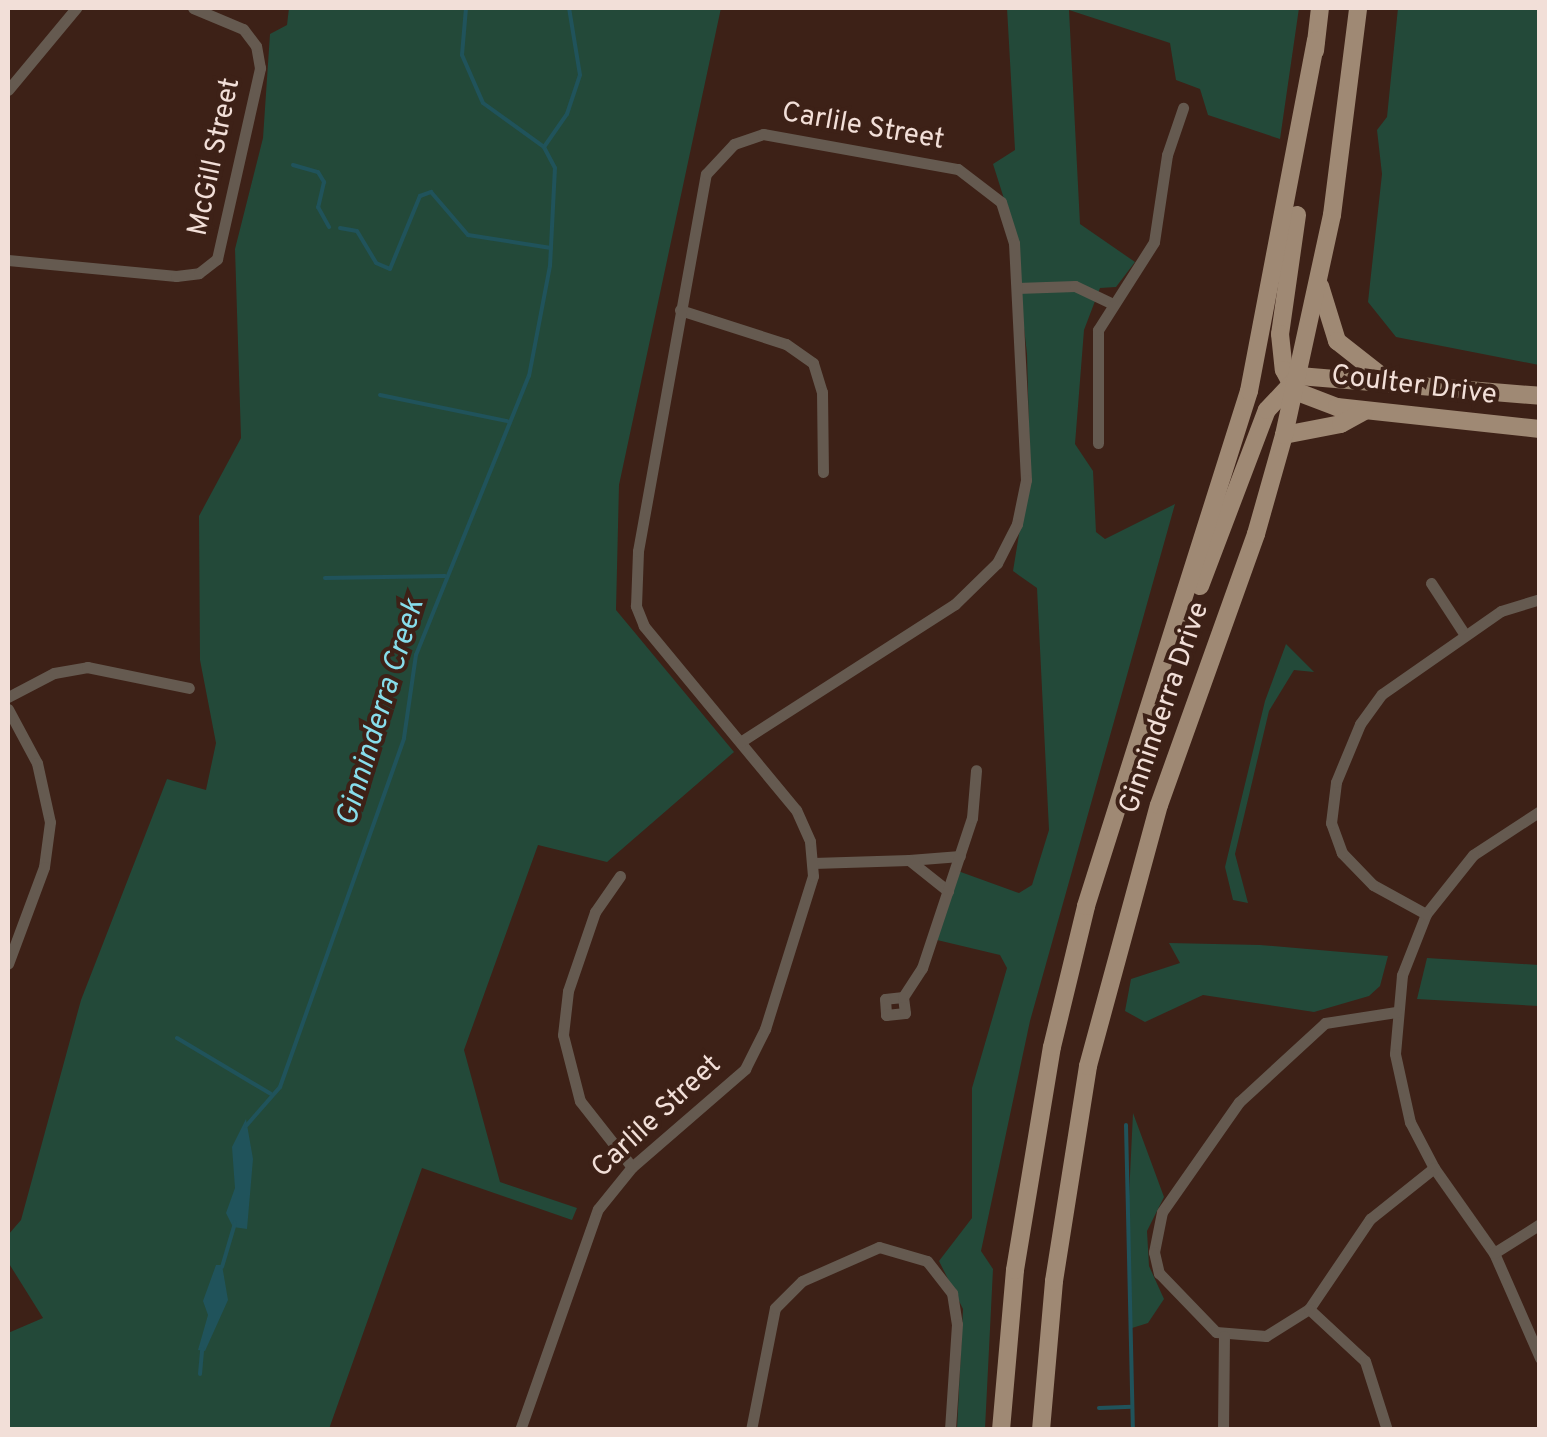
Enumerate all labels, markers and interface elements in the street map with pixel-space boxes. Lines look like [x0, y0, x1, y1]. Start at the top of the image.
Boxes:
street label: McGill Street [182, 75, 248, 239]
street label: Carlile Street [779, 96, 947, 158]
street label: Coulter Drive [1329, 359, 1499, 413]
water label: Ginninderra Creek [330, 595, 434, 831]
street label: Ginninderra Drive [1113, 598, 1217, 818]
street label: Carlile Street [585, 1049, 729, 1185]

